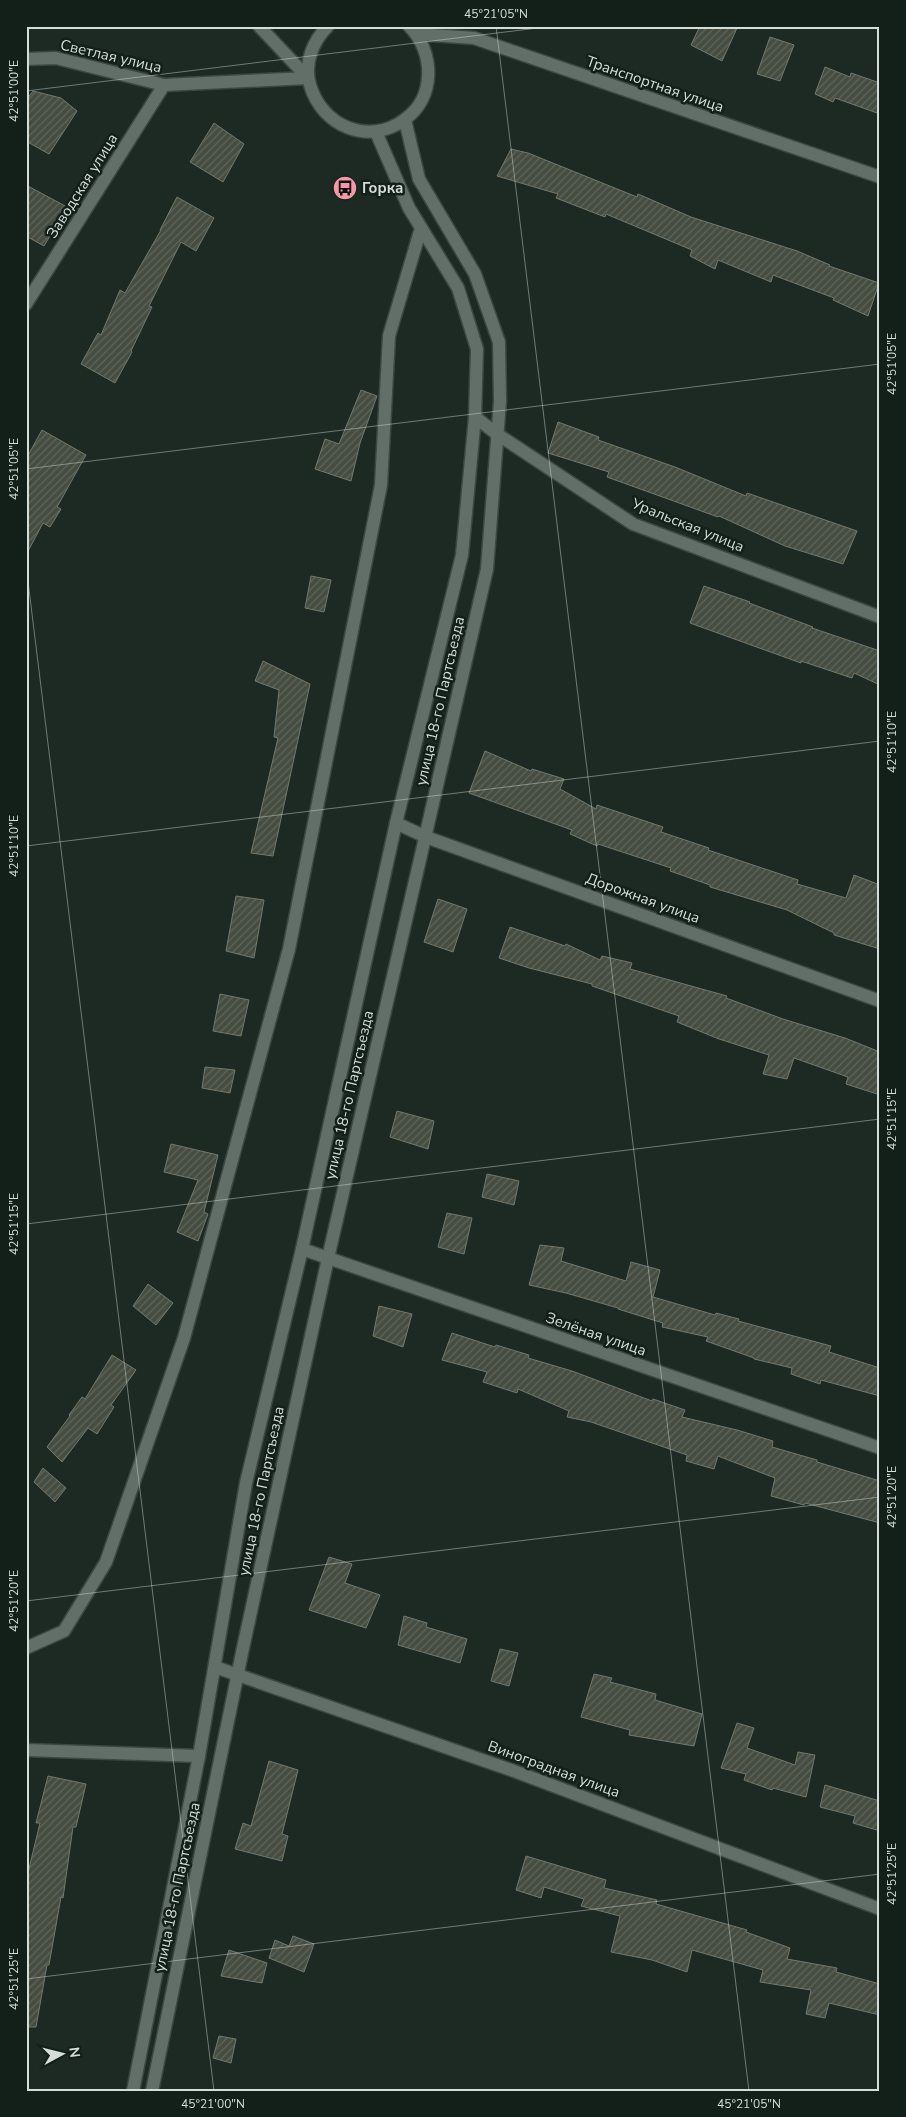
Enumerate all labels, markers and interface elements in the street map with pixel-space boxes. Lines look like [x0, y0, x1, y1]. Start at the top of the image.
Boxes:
text: 45°21'05"N [464, 6, 528, 22]
street label: Светлая улица [58, 35, 164, 77]
street label: Транспортная улица [584, 51, 726, 117]
text: 42°51'00"E [6, 60, 22, 122]
street label: Заводская улица [42, 130, 122, 242]
bus stop icon: Горка [332, 175, 358, 201]
place label: Горка [362, 178, 403, 198]
text: 42°51'05"E [884, 333, 900, 395]
text: 42°51'05"E [6, 438, 22, 500]
street label: Уральская улица [628, 493, 747, 557]
street label: улица 18-го Партсъезда [411, 615, 469, 787]
text: 42°51'10"E [884, 711, 900, 773]
text: 42°51'10"E [6, 815, 22, 877]
street label: Дорожная улица [583, 868, 703, 928]
street label: улица 18-го Партсъезда [320, 1009, 378, 1181]
text: 42°51'15"E [884, 1088, 900, 1150]
text: 42°51'15"E [6, 1193, 22, 1255]
street label: Зелёная улица [543, 1307, 649, 1361]
street label: улица 18-го Партсъезда [233, 1404, 289, 1578]
text: 42°51'20"E [884, 1466, 900, 1528]
text: 42°51'20"E [6, 1570, 22, 1632]
street label: Виноградная улица [485, 1736, 623, 1802]
street label: улица 18-го Партсъезда [149, 1800, 205, 1974]
text: 42°51'25"E [884, 1843, 900, 1905]
text: 42°51'25"E [6, 1948, 22, 2010]
north arrow [38, 2030, 88, 2080]
text: N [64, 2046, 84, 2059]
text: 45°21'00"N [181, 2096, 245, 2112]
text: 45°21'05"N [717, 2096, 781, 2112]

